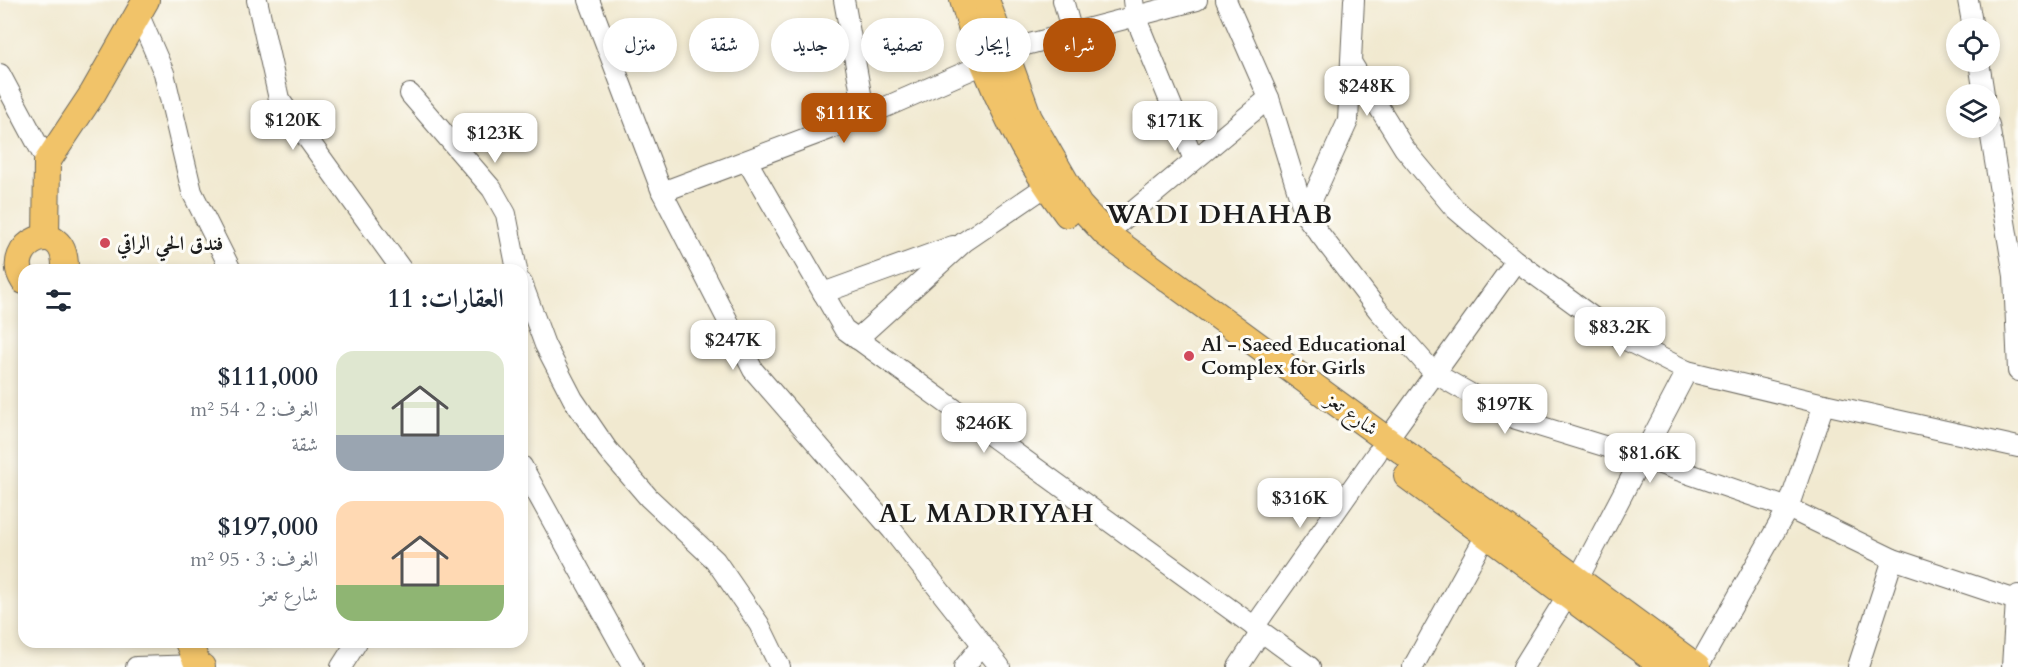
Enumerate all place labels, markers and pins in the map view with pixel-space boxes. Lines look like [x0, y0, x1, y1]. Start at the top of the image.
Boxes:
pin: $248K [1325, 66, 1409, 117]
pin: $111K [802, 93, 886, 144]
pin: $120K [251, 100, 335, 151]
pin: $171K [1133, 101, 1217, 152]
pin: $123K [453, 113, 537, 164]
place label: فندق الحي الراقي [116, 230, 223, 262]
marker: فندق الحي الراقي [98, 236, 112, 250]
pin: $83.2K [1571, 307, 1669, 358]
pin: $247K [691, 320, 775, 371]
place label: Al - Saeed Educational Complex for Girls [1201, 331, 1406, 381]
marker: Al - Saeed Educational Complex for Girls [1182, 349, 1196, 363]
pin: $197K [1463, 384, 1547, 435]
pin: $246K [942, 403, 1026, 454]
pin: $81.6K [1601, 433, 1699, 484]
pin: $316K [1258, 478, 1342, 529]

